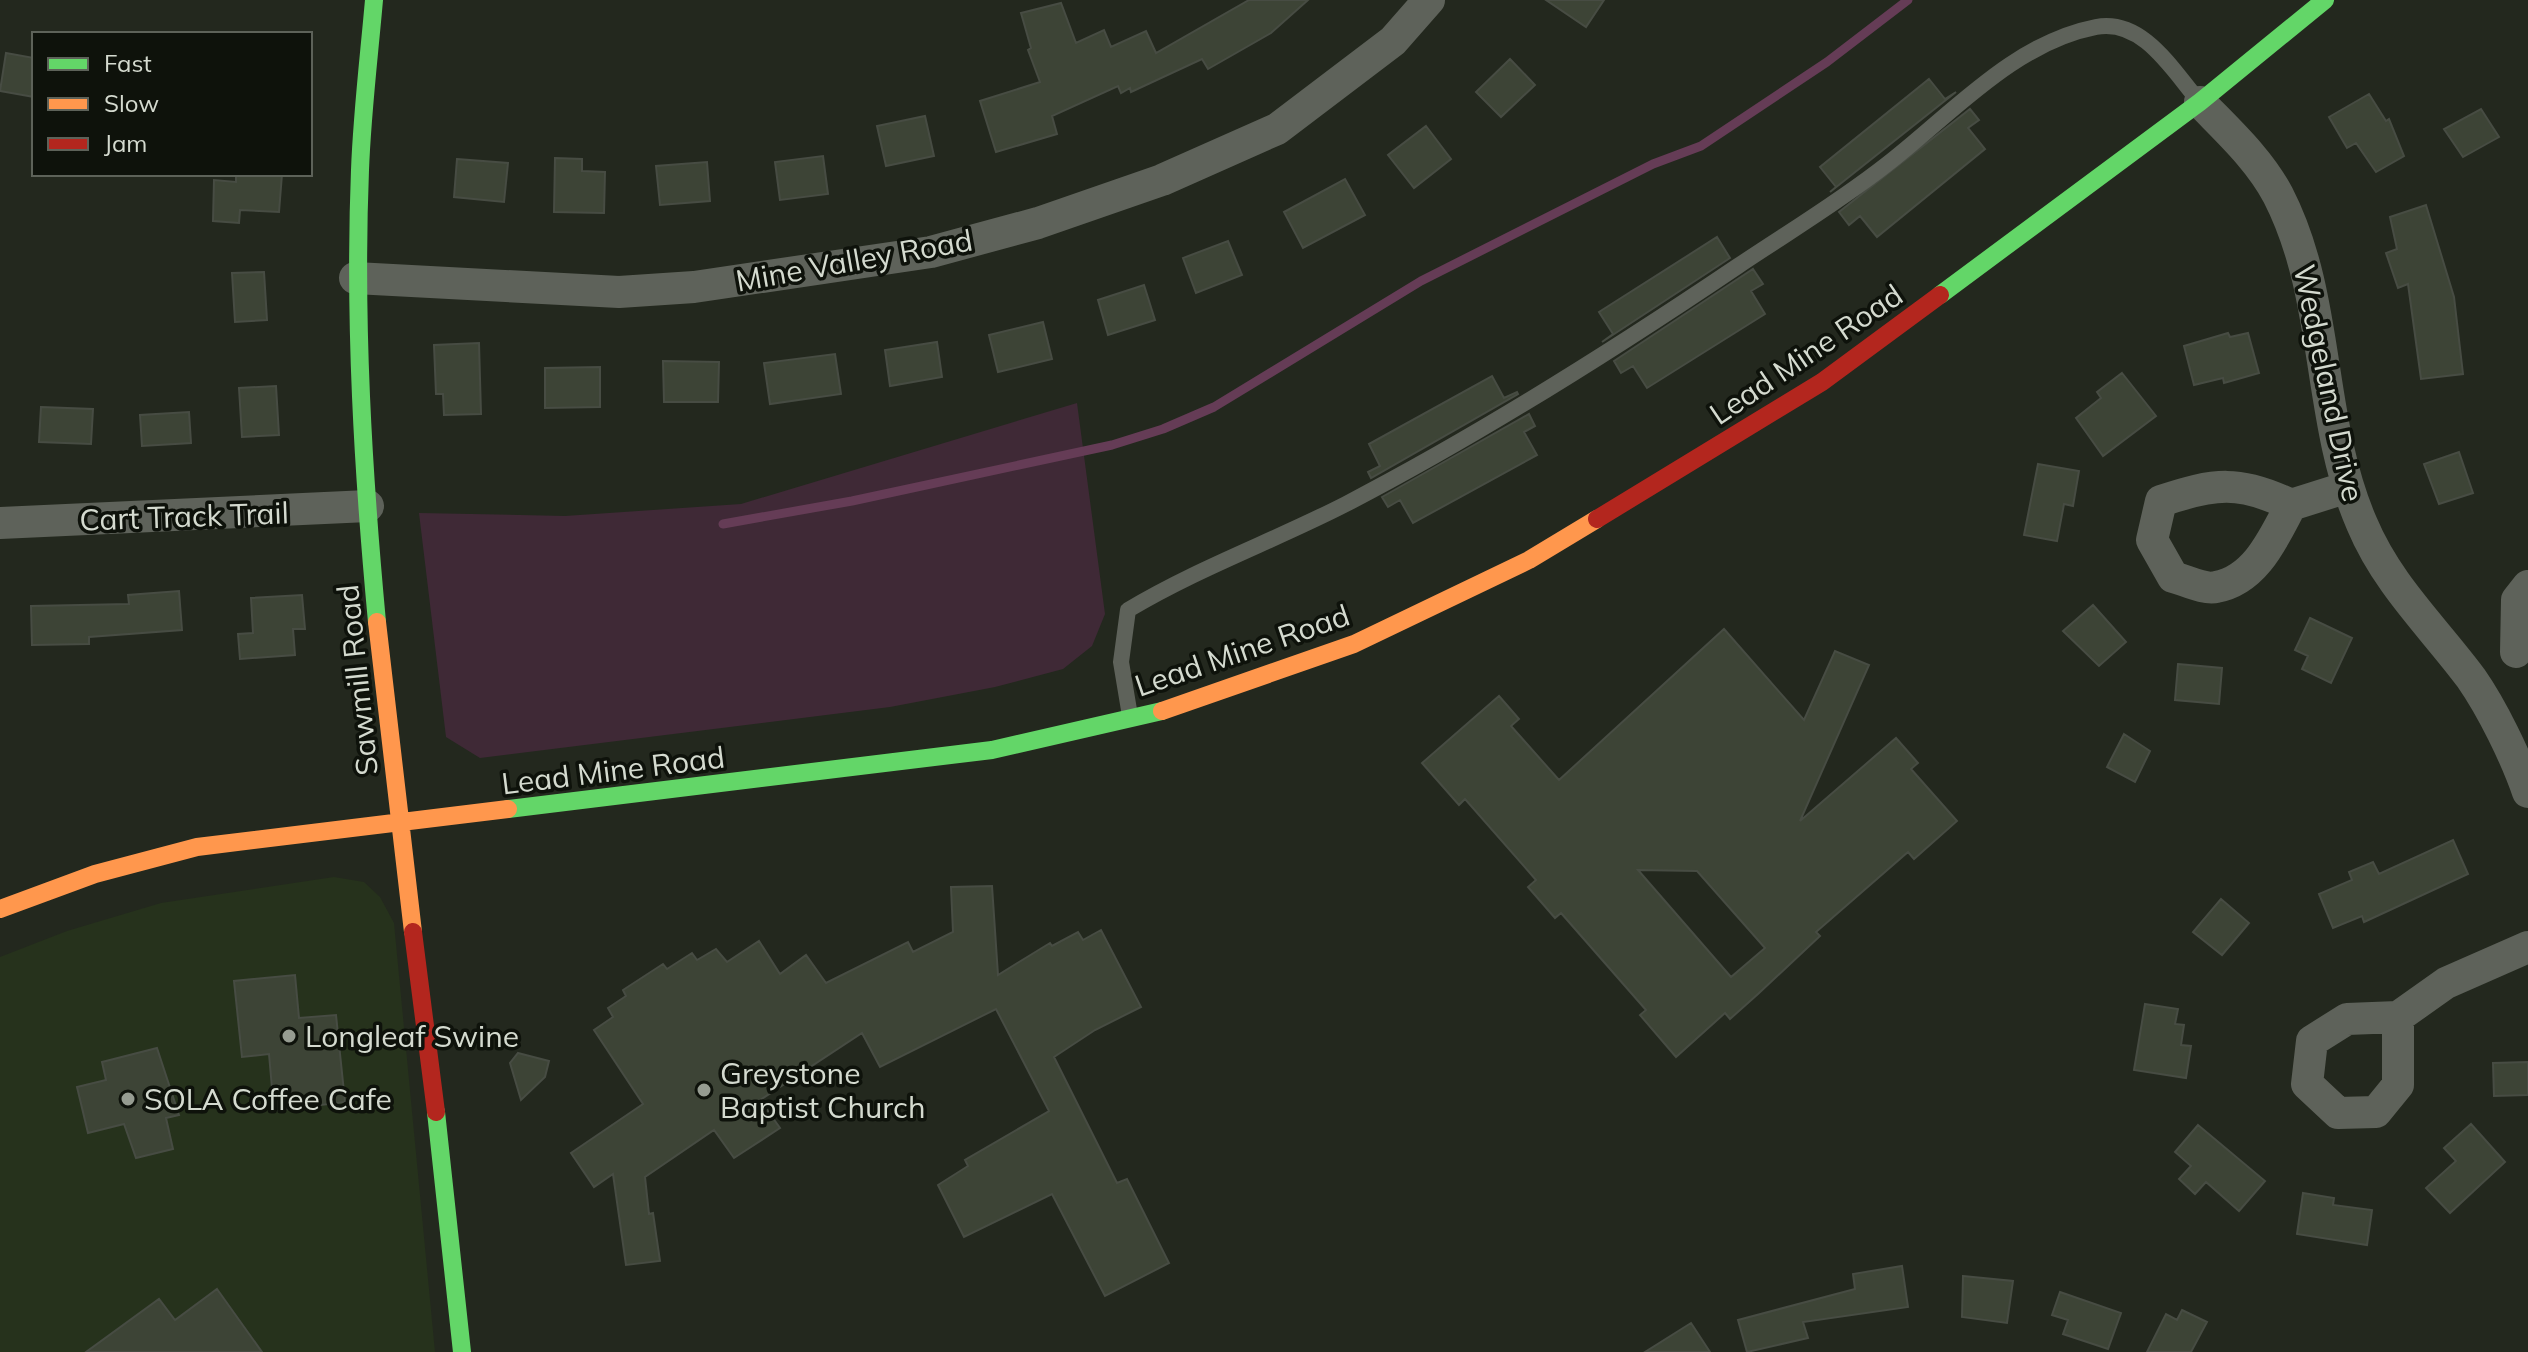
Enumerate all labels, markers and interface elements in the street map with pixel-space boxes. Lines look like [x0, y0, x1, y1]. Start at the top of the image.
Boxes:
legend [32, 32, 312, 176]
text: Fast [104, 48, 152, 78]
text: Slow [104, 88, 159, 118]
text: Jam [104, 128, 147, 158]
street label: Mine Valley Road [733, 220, 975, 300]
street label: Wedgeland Drive [2285, 261, 2373, 505]
street label: Lead Mine Road [1702, 275, 1910, 433]
street label: Cart Track Trail [79, 493, 289, 539]
street label: Sawmill Road [328, 583, 386, 777]
street label: Lead Mine Road [1130, 595, 1354, 705]
street label: Lead Mine Road [499, 737, 727, 803]
place label: Longleaf Swine [305, 1017, 519, 1055]
marker: Longleaf Swine [280, 1027, 298, 1045]
place label: Greystone Baptist Church [720, 1054, 926, 1126]
place label: SOLA Coffee Cafe [144, 1080, 392, 1118]
marker: Greystone Baptist Church [695, 1081, 713, 1099]
marker: SOLA Coffee Cafe [119, 1090, 137, 1108]

